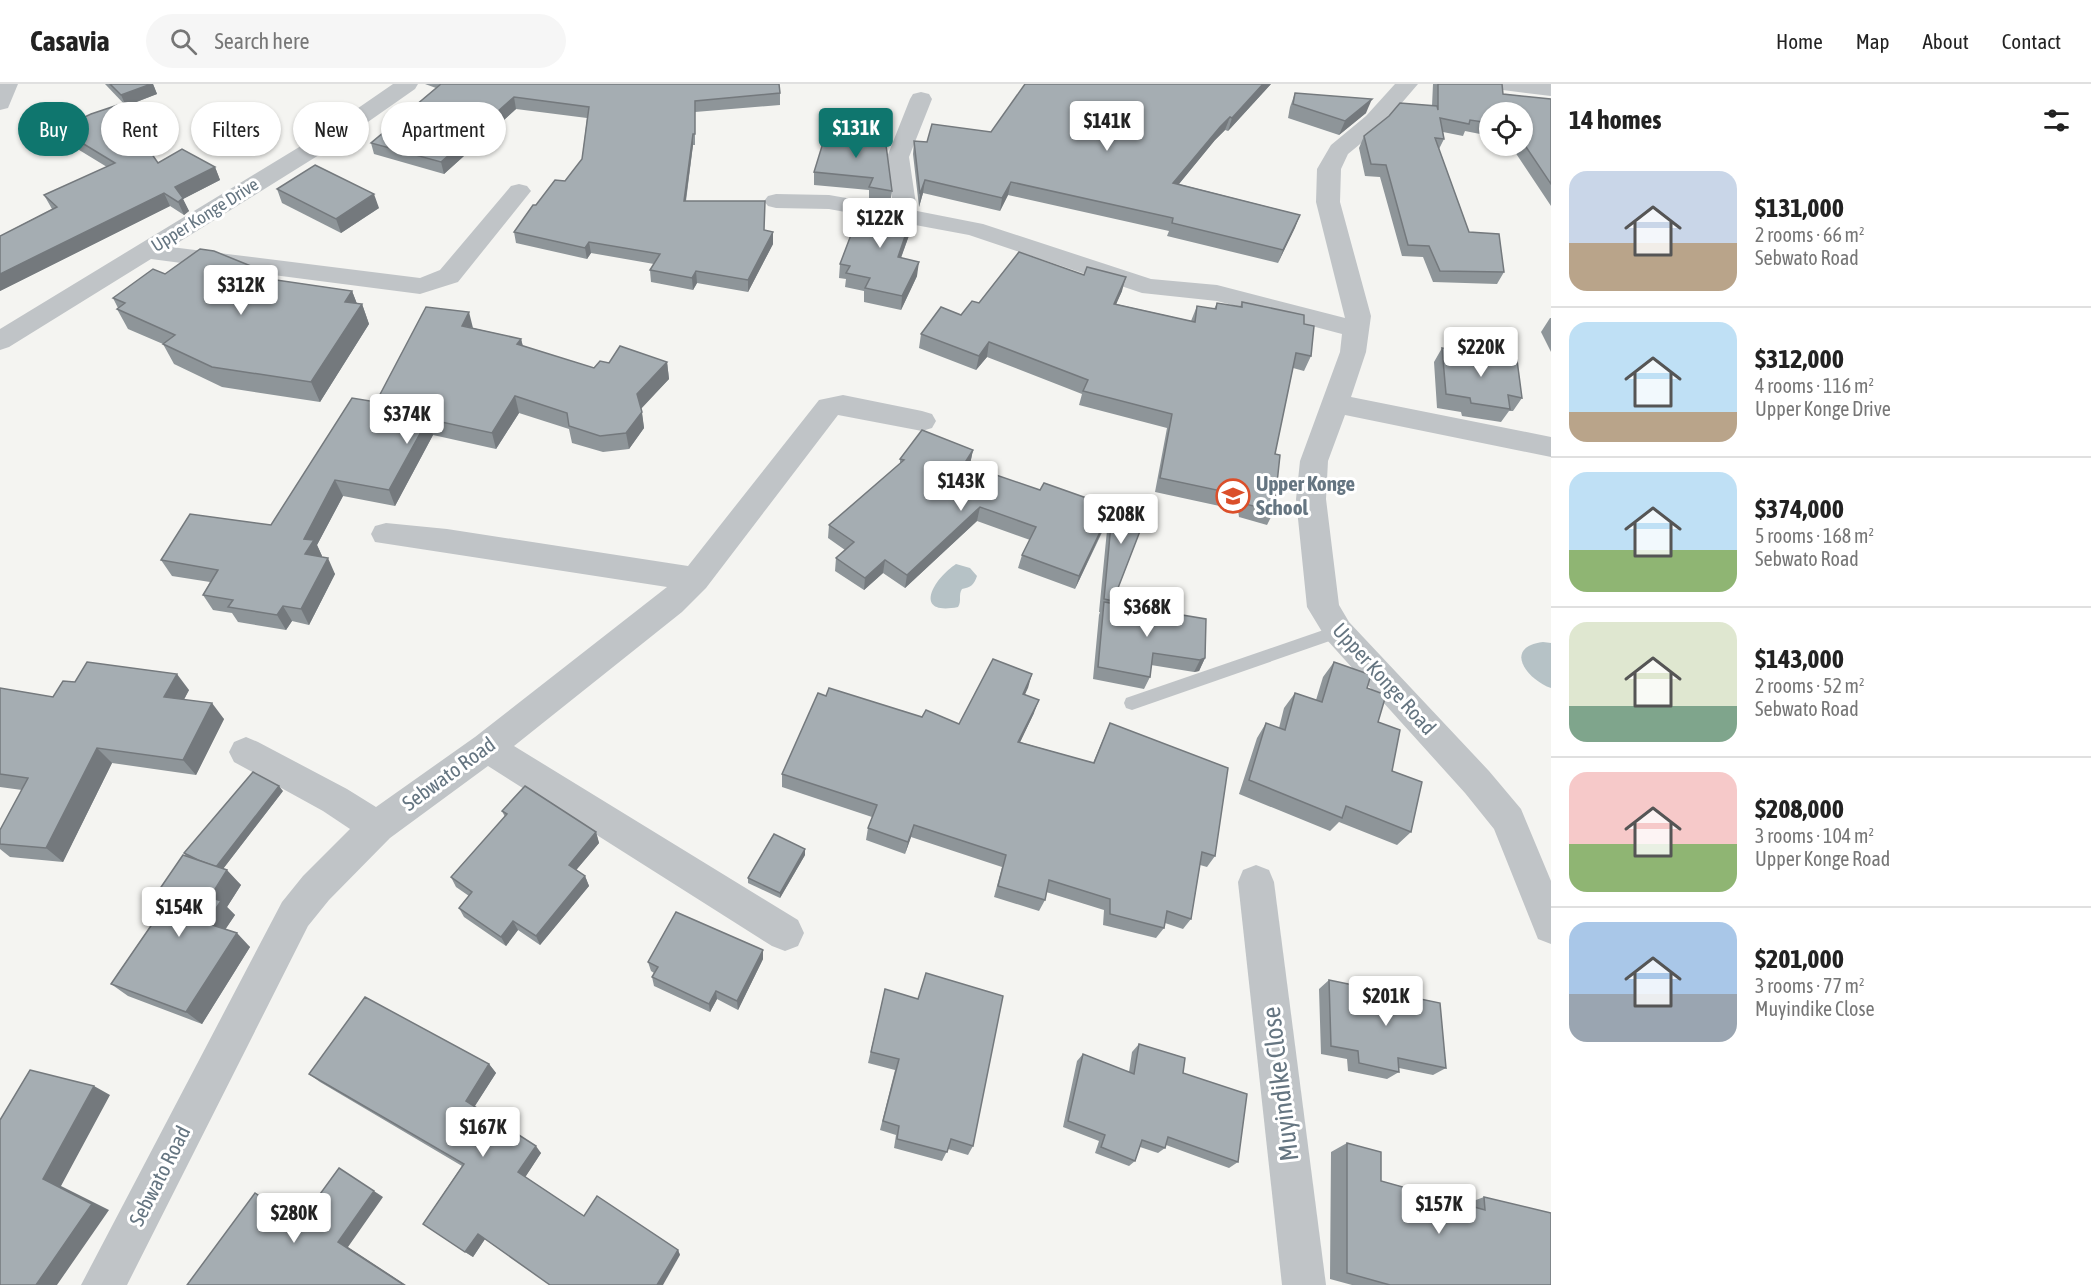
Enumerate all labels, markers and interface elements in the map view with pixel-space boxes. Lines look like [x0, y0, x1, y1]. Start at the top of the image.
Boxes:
search box [146, 14, 566, 68]
text: Casavia [30, 25, 110, 57]
icon: search [167, 25, 200, 58]
text: Search here [215, 28, 309, 54]
text: Home [1776, 29, 1823, 53]
text: Map [1856, 29, 1890, 53]
text: About [1923, 29, 1969, 53]
text: Contact [2002, 29, 2061, 53]
pin: $141K [1065, 101, 1149, 152]
chip: Buy [18, 102, 89, 156]
chip: Rent [101, 102, 179, 156]
chip: Filters [191, 102, 281, 156]
chip: New [293, 102, 369, 156]
chip: Apartment [381, 102, 506, 156]
map controls [1479, 102, 1533, 156]
button: locate [1479, 102, 1533, 156]
icon: filters [2040, 104, 2073, 137]
text: 14 homes [1569, 105, 1662, 135]
pin: $131K [814, 108, 898, 159]
text: $141K [1084, 109, 1130, 132]
text: $131K [833, 116, 879, 139]
street label: Upper Konge Drive [147, 173, 262, 256]
text: $131,000 [1755, 193, 1844, 223]
icon: home [1617, 195, 1689, 267]
pin: $122K [838, 198, 922, 249]
text: $122K [857, 206, 903, 229]
text: 2 rooms · 66 m² [1755, 223, 1865, 246]
text: Sebwato Road [1755, 246, 1859, 269]
pin: $312K [199, 265, 283, 316]
text: $312K [218, 273, 264, 296]
pin: $220K [1439, 327, 1523, 378]
text: $220K [1458, 335, 1504, 358]
text: $312,000 [1755, 344, 1844, 374]
icon: home [1617, 346, 1689, 418]
text: 4 rooms · 116 m² [1755, 374, 1874, 397]
pin: $374K [365, 394, 449, 445]
text: Upper Konge Drive [1755, 397, 1891, 420]
text: $374K [384, 402, 430, 425]
pin: $143K [919, 461, 1003, 512]
text: $143K [938, 469, 984, 492]
place label: Upper Konge School [1256, 471, 1355, 519]
school or university icon: Upper Konge School [1215, 478, 1251, 514]
pin: $208K [1079, 494, 1163, 545]
text: $374,000 [1755, 494, 1844, 524]
icon: home [1617, 496, 1689, 568]
text: $208K [1098, 502, 1144, 525]
text: 5 rooms · 168 m² [1755, 524, 1874, 547]
text: Sebwato Road [1755, 547, 1859, 570]
pin: $368K [1105, 587, 1189, 638]
text: $368K [1124, 595, 1170, 618]
street label: Upper Konge Road [1328, 618, 1441, 739]
text: $143,000 [1755, 644, 1844, 674]
icon: home [1617, 646, 1689, 718]
text: 2 rooms · 52 m² [1755, 674, 1865, 697]
text: Sebwato Road [1755, 697, 1859, 720]
street label: Sebwato Road [397, 731, 500, 815]
text: $208,000 [1755, 794, 1844, 824]
icon: home [1617, 796, 1689, 868]
text: 3 rooms · 104 m² [1755, 824, 1874, 847]
text: Upper Konge Road [1755, 847, 1890, 870]
pin: $154K [137, 887, 221, 938]
text: $154K [156, 895, 202, 918]
text: $201,000 [1755, 944, 1844, 974]
icon: home [1617, 946, 1689, 1018]
text: 3 rooms · 77 m² [1755, 974, 1865, 997]
pin: $201K [1344, 976, 1428, 1027]
text: $201K [1363, 984, 1409, 1007]
text: Muyindike Close [1755, 997, 1875, 1020]
street label: Muyindike Close [1256, 1005, 1304, 1163]
pin: $167K [441, 1107, 525, 1158]
text: $167K [460, 1115, 506, 1138]
street label: Sebwato Road [124, 1122, 195, 1229]
pin: $157K [1397, 1184, 1481, 1235]
text: $157K [1416, 1192, 1462, 1215]
pin: $280K [252, 1193, 336, 1244]
text: $280K [271, 1201, 317, 1224]

